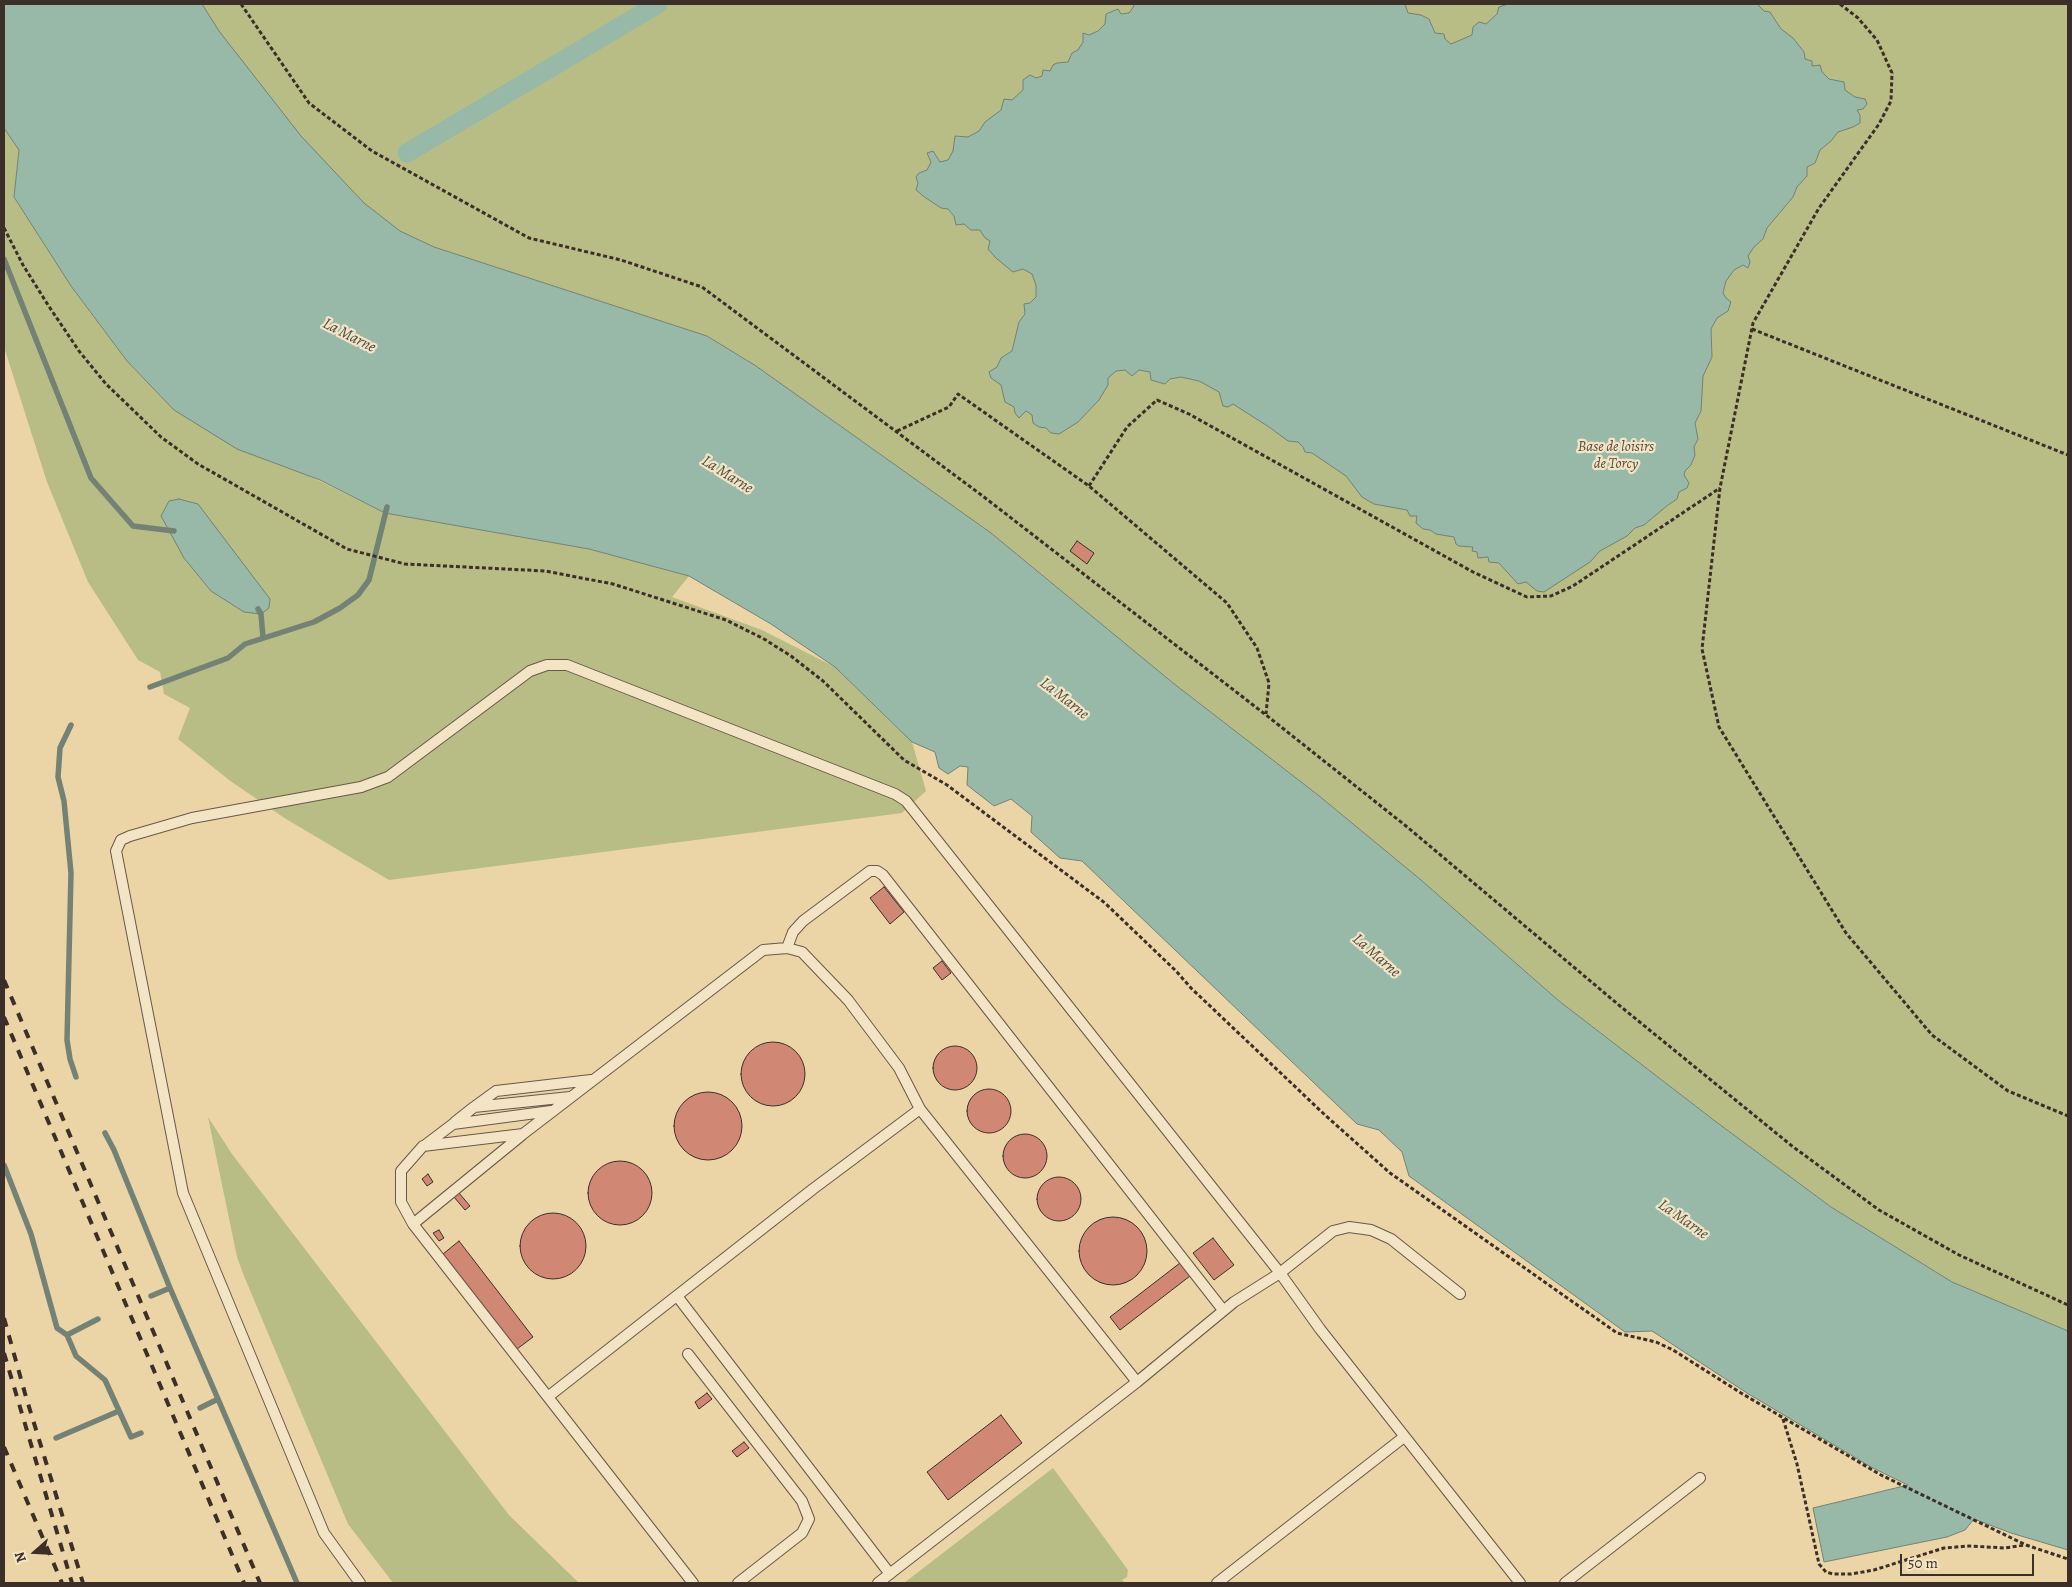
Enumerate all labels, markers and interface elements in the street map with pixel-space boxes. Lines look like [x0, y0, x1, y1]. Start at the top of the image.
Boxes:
water label: La Marne [319, 314, 379, 358]
park label: Base de loisirs de Torcy [1578, 438, 1654, 473]
water label: La Marne [698, 452, 756, 498]
water label: La Marne [1036, 674, 1092, 724]
water label: La Marne [1348, 930, 1404, 982]
water label: La Marne [1654, 1196, 1712, 1244]
north arrow [10, 1527, 60, 1577]
scale bar [1902, 1544, 2036, 1576]
text: N [10, 1549, 31, 1565]
text: 50 m [1908, 1553, 1938, 1573]

